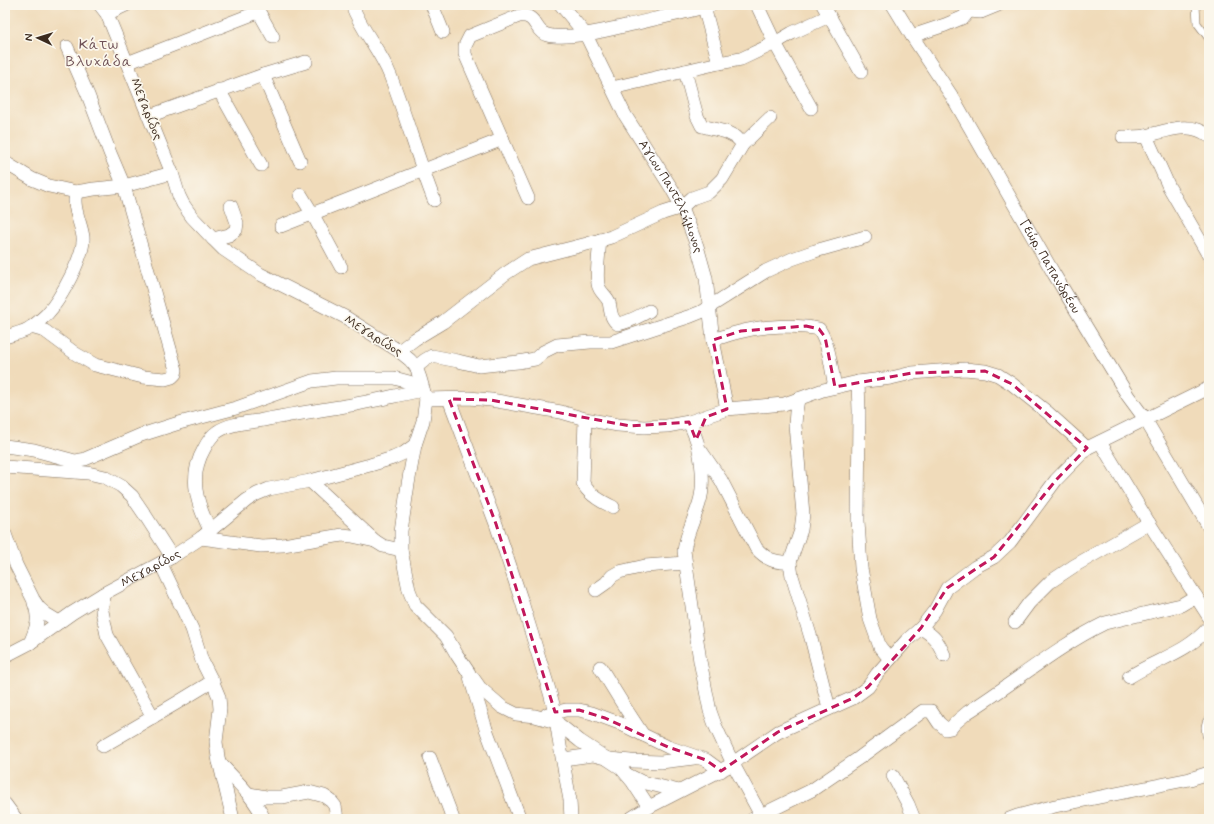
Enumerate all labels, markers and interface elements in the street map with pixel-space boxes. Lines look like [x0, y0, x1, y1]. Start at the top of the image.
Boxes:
north arrow [18, 18, 58, 58]
text: N [22, 33, 36, 42]
district label: Κάτω Βλυχάδα [66, 35, 132, 72]
street label: Μεγαρίδος [126, 75, 166, 143]
street label: Αγιου Παντελεήμονος [634, 137, 707, 255]
street label: Γεώρ. Παπανδρέου [1016, 216, 1084, 317]
street label: Μεγαρίδος [341, 311, 406, 361]
street label: Μεγαρίδος [117, 545, 184, 592]

